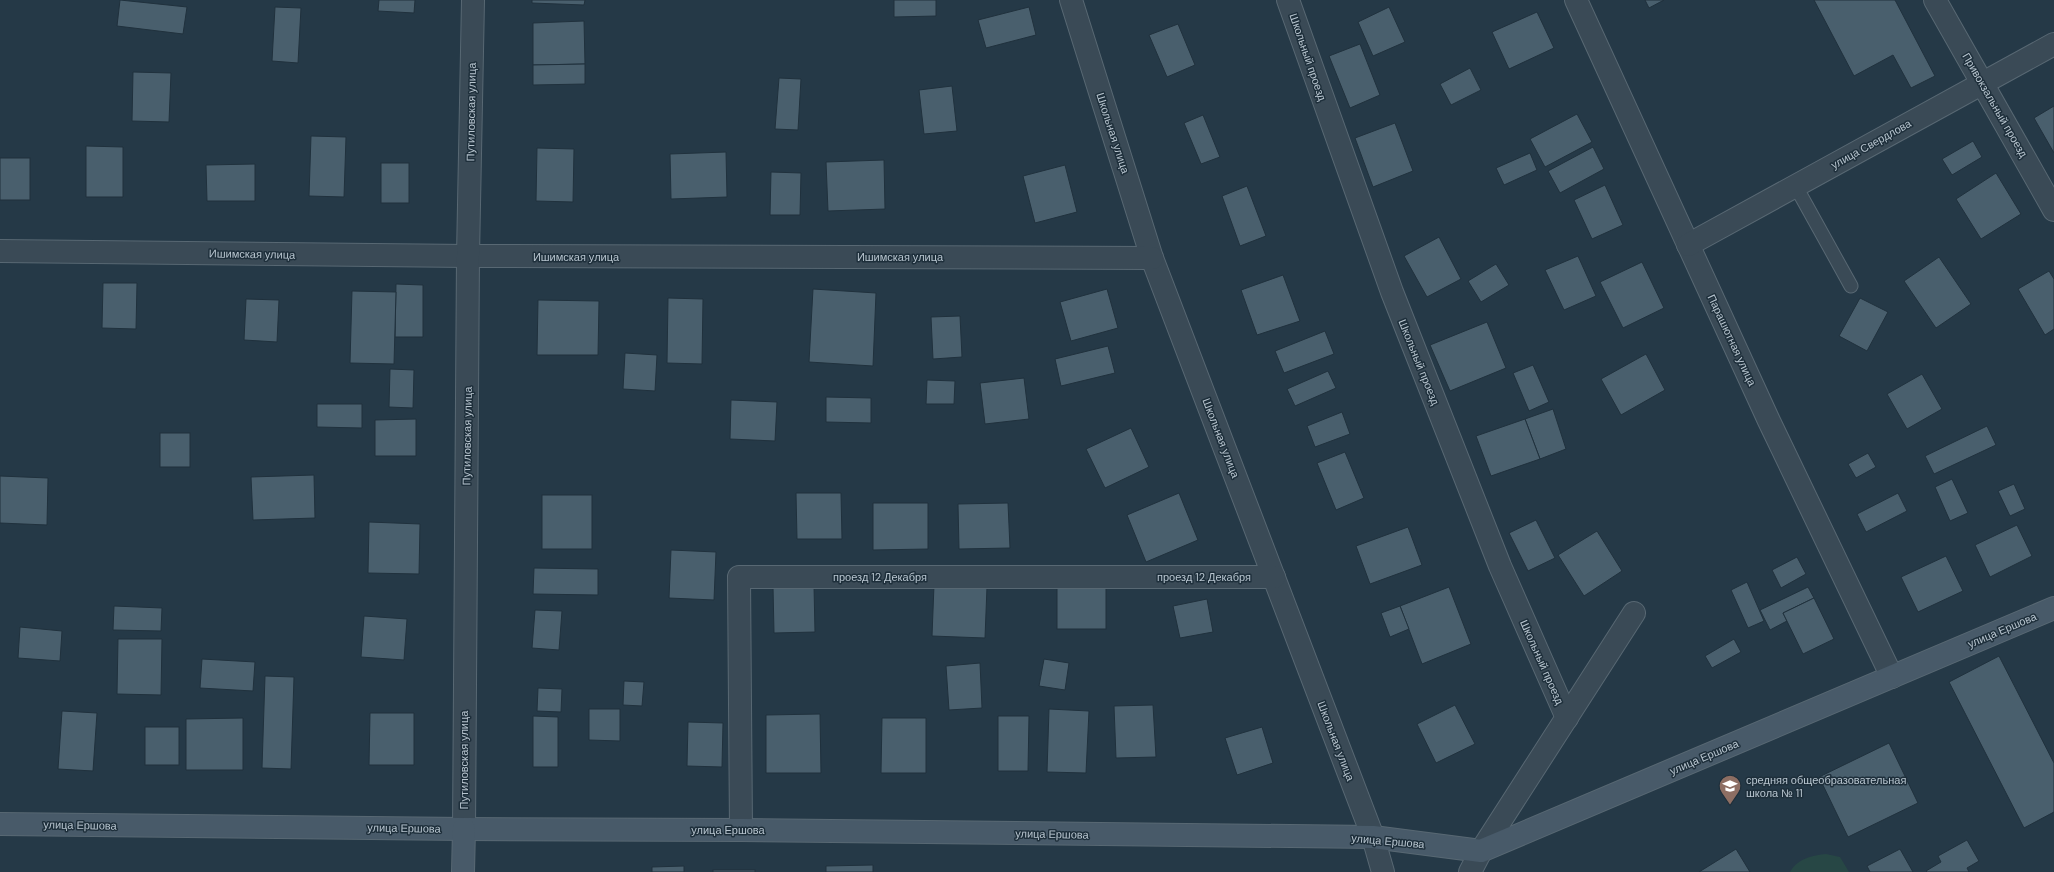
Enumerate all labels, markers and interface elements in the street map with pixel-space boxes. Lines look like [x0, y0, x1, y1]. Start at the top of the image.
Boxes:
street label: Школьный проезд [1287, 12, 1330, 103]
street label: Привокзальный проезд [1959, 50, 2031, 160]
street label: Путиловская улица [463, 62, 479, 161]
street label: Школьная улица [1093, 91, 1133, 176]
street label: улица Свердлова [1828, 116, 1914, 172]
street label: Ишимская улица [209, 246, 296, 262]
street label: Ишимская улица [533, 250, 620, 264]
street label: Ишимская улица [857, 250, 944, 264]
street label: Парашютная улица [1705, 292, 1760, 389]
street label: Школьный проезд [1395, 317, 1443, 408]
street label: Путиловская улица [459, 386, 475, 485]
street label: Школьная улица [1199, 396, 1243, 481]
street label: проезд 12 Декабря [833, 570, 927, 584]
street label: проезд 12 Декабря [1157, 570, 1251, 584]
street label: улица Ершова [1965, 609, 2039, 651]
street label: Школьный проезд [1517, 617, 1567, 707]
street label: Школьная улица [1314, 699, 1358, 784]
street label: Путиловская улица [457, 710, 471, 809]
street label: улица Ершова [1667, 736, 1741, 778]
school or university icon: средняя общеобразовательная школа № 11 [1717, 773, 1743, 806]
place label: средняя общеобразовательная школа № 11 [1746, 773, 1906, 800]
street label: улица Ершова [43, 817, 118, 833]
street label: улица Ершова [367, 820, 442, 836]
street label: улица Ершова [691, 823, 766, 837]
street label: улица Ершова [1015, 826, 1090, 842]
street label: улица Ершова [1351, 831, 1426, 851]

